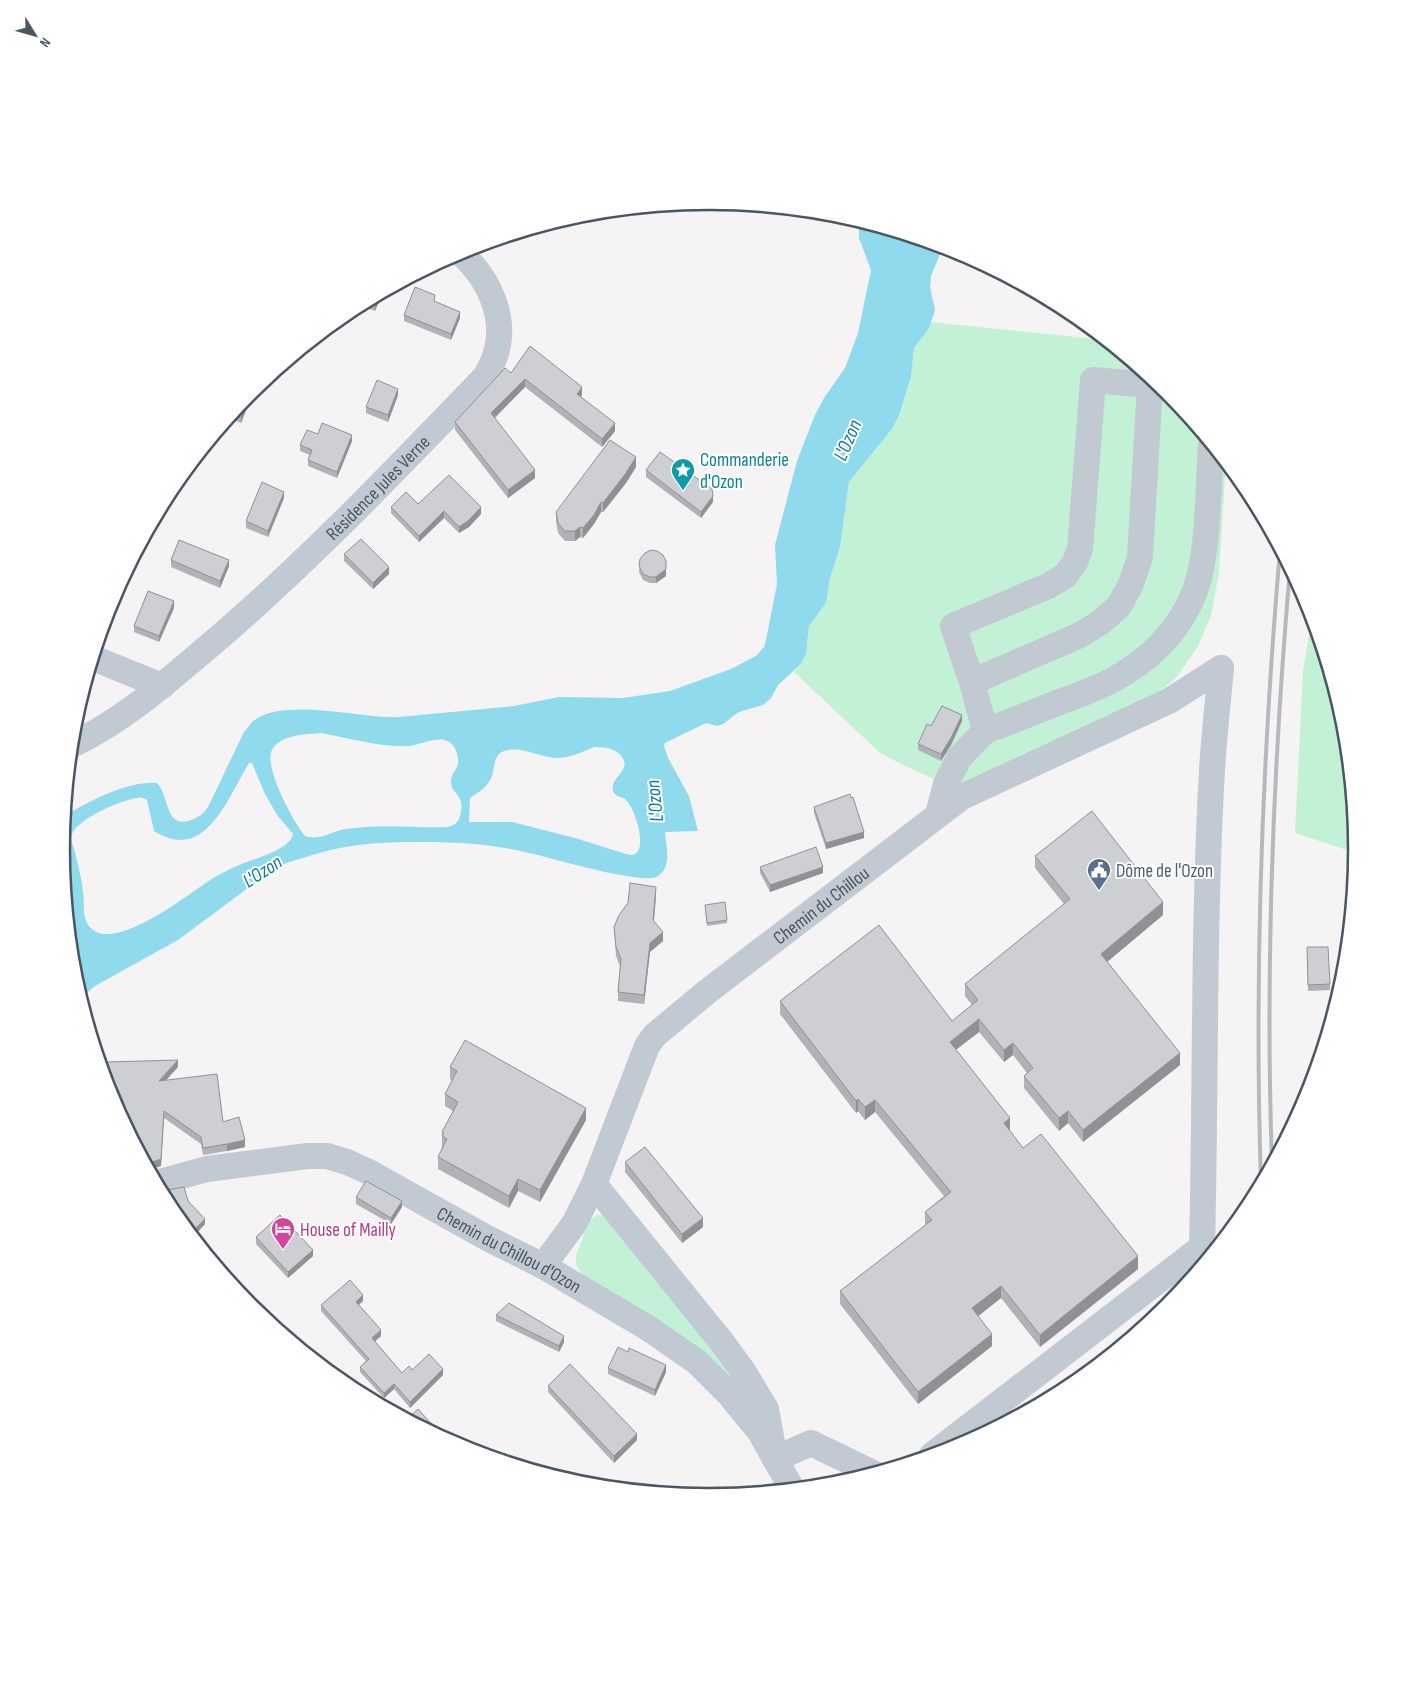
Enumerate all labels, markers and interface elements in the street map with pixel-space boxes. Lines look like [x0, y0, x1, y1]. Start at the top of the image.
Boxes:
north arrow [10, 10, 60, 60]
text: N [36, 34, 54, 51]
water label: L'Ozon [829, 416, 867, 464]
street label: Résidence Jules Verne [322, 431, 435, 546]
place label: Commanderie d'Ozon [700, 449, 789, 494]
place icon: Commanderie d'Ozon [670, 457, 696, 491]
water label: L'Ozon [641, 779, 669, 823]
water label: L'Ozon [238, 850, 287, 893]
public building icon: Dôme de l'Ozon [1086, 857, 1112, 891]
place label: Dôme de l'Ozon [1116, 860, 1213, 883]
street label: Chemin du Chillou [769, 862, 874, 950]
street label: Chemin du Chillou d'Ozon [432, 1202, 585, 1299]
hotel icon: House of Mailly [270, 1216, 296, 1250]
place label: House of Mailly [300, 1219, 397, 1242]

